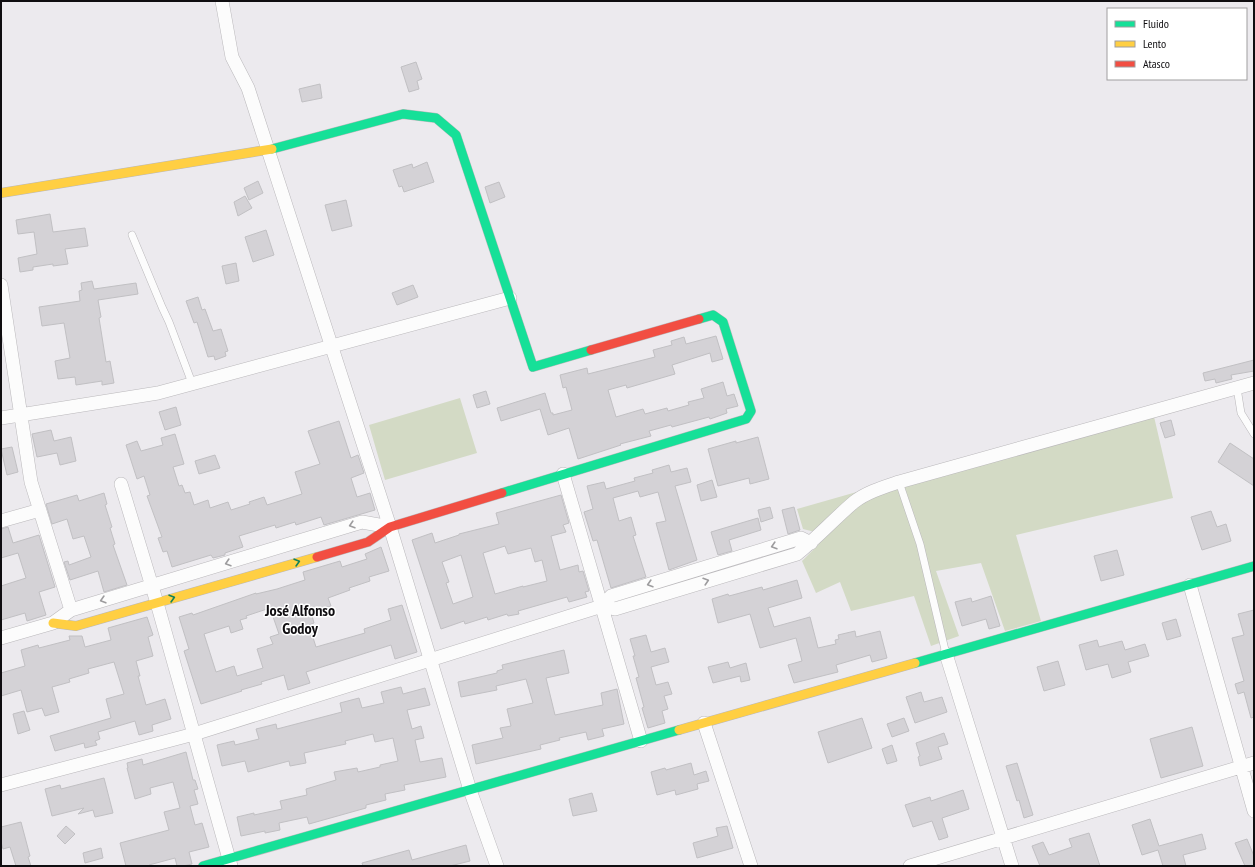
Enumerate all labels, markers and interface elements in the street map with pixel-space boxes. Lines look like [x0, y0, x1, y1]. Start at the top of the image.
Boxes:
legend [1107, 8, 1247, 80]
text: Fluido [1143, 16, 1169, 31]
text: Lento [1143, 36, 1166, 51]
text: Atasco [1143, 56, 1170, 71]
one-way arrow [349, 520, 356, 529]
one-way arrow [771, 541, 778, 550]
one-way arrow [224, 558, 231, 567]
one-way arrow [293, 558, 300, 567]
one-way arrow [703, 577, 710, 586]
one-way arrow [647, 579, 654, 588]
one-way arrow [168, 594, 175, 603]
one-way arrow [100, 595, 107, 604]
district label: José Alfonso Godoy [264, 600, 335, 638]

